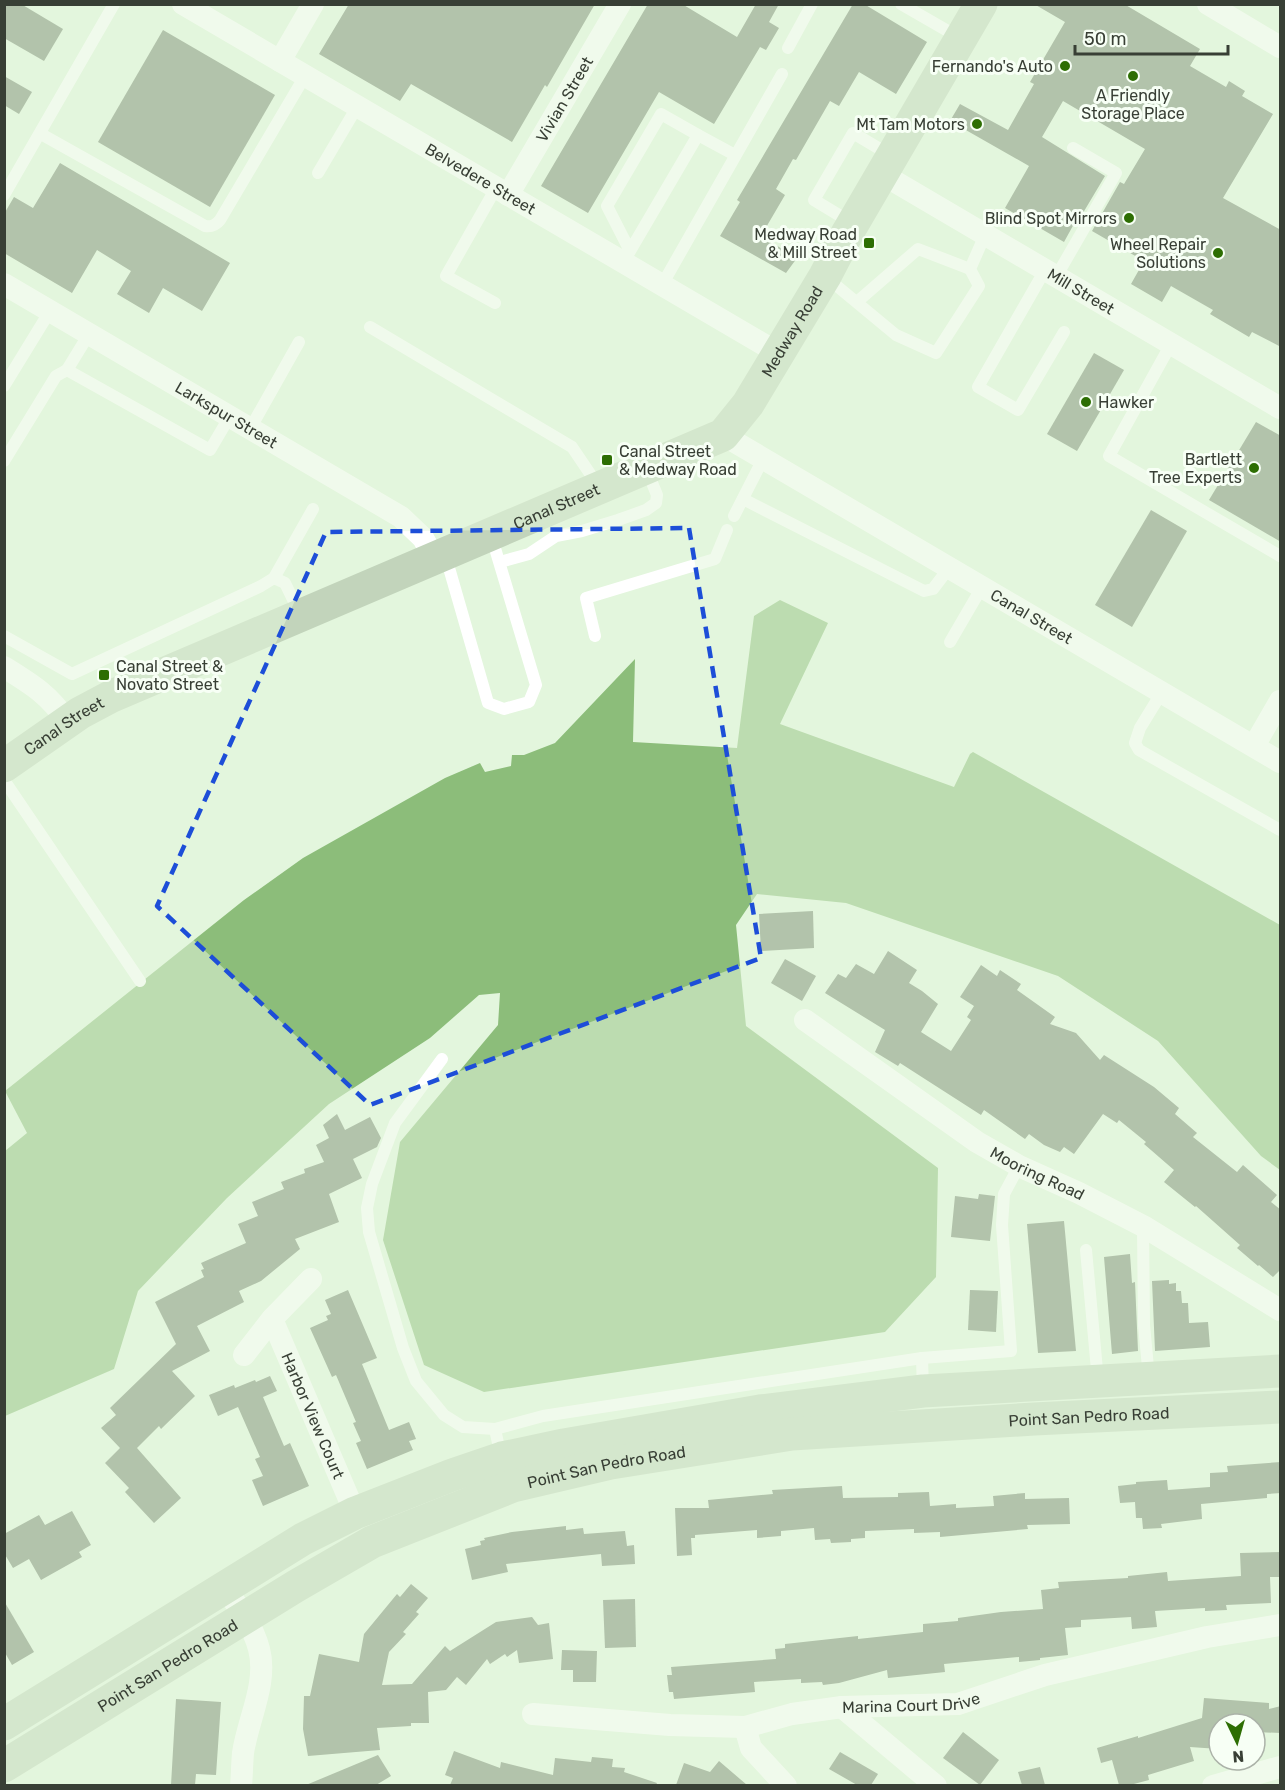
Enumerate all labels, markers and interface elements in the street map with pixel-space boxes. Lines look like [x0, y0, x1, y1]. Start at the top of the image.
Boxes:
scale bar [1075, 18, 1228, 56]
text: 50 m [1084, 28, 1127, 50]
street label: Vivian Street [532, 53, 597, 145]
place label: Fernando's Auto [932, 57, 1053, 76]
marker: Fernando's Auto [1058, 59, 1072, 73]
marker: A Friendly Storage Place [1126, 69, 1140, 83]
place label: A Friendly Storage Place [1081, 86, 1185, 123]
place label: Mt Tam Motors [856, 115, 965, 134]
marker: Mt Tam Motors [970, 117, 984, 131]
street label: Belvedere Street [422, 139, 539, 218]
place label: Blind Spot Mirrors [985, 209, 1117, 228]
marker: Blind Spot Mirrors [1122, 211, 1136, 225]
place label: Medway Road & Mill Street [754, 225, 857, 262]
place label: Wheel Repair Solutions [1110, 235, 1206, 272]
marker: Medway Road & Mill Street [862, 236, 876, 250]
marker: Wheel Repair Solutions [1211, 246, 1225, 260]
street label: Mill Street [1044, 264, 1118, 318]
street label: Medway Road [757, 282, 826, 380]
street label: Larkspur Street [172, 377, 281, 452]
place label: Hawker [1098, 393, 1154, 412]
marker: Hawker [1079, 395, 1093, 409]
place label: Canal Street & Medway Road [619, 442, 737, 479]
place label: Bartlett Tree Experts [1149, 450, 1242, 487]
marker: Canal Street & Medway Road [600, 453, 614, 467]
marker: Bartlett Tree Experts [1247, 461, 1261, 475]
street label: Canal Street [510, 479, 602, 533]
street label: Canal Street [987, 585, 1076, 648]
place label: Canal Street & Novato Street [116, 657, 223, 694]
marker: Canal Street & Novato Street [97, 668, 111, 682]
street label: Canal Street [20, 693, 107, 759]
street label: Mooring Road [987, 1142, 1088, 1204]
street label: Harbor View Court [278, 1349, 349, 1482]
street label: Point San Pedro Road [1008, 1403, 1170, 1430]
street label: Point San Pedro Road [525, 1442, 687, 1492]
street label: Point San Pedro Road [94, 1615, 241, 1716]
street label: Marina Court Drive [842, 1688, 982, 1716]
north arrow [1207, 1712, 1267, 1772]
text: N [1232, 1746, 1245, 1766]

